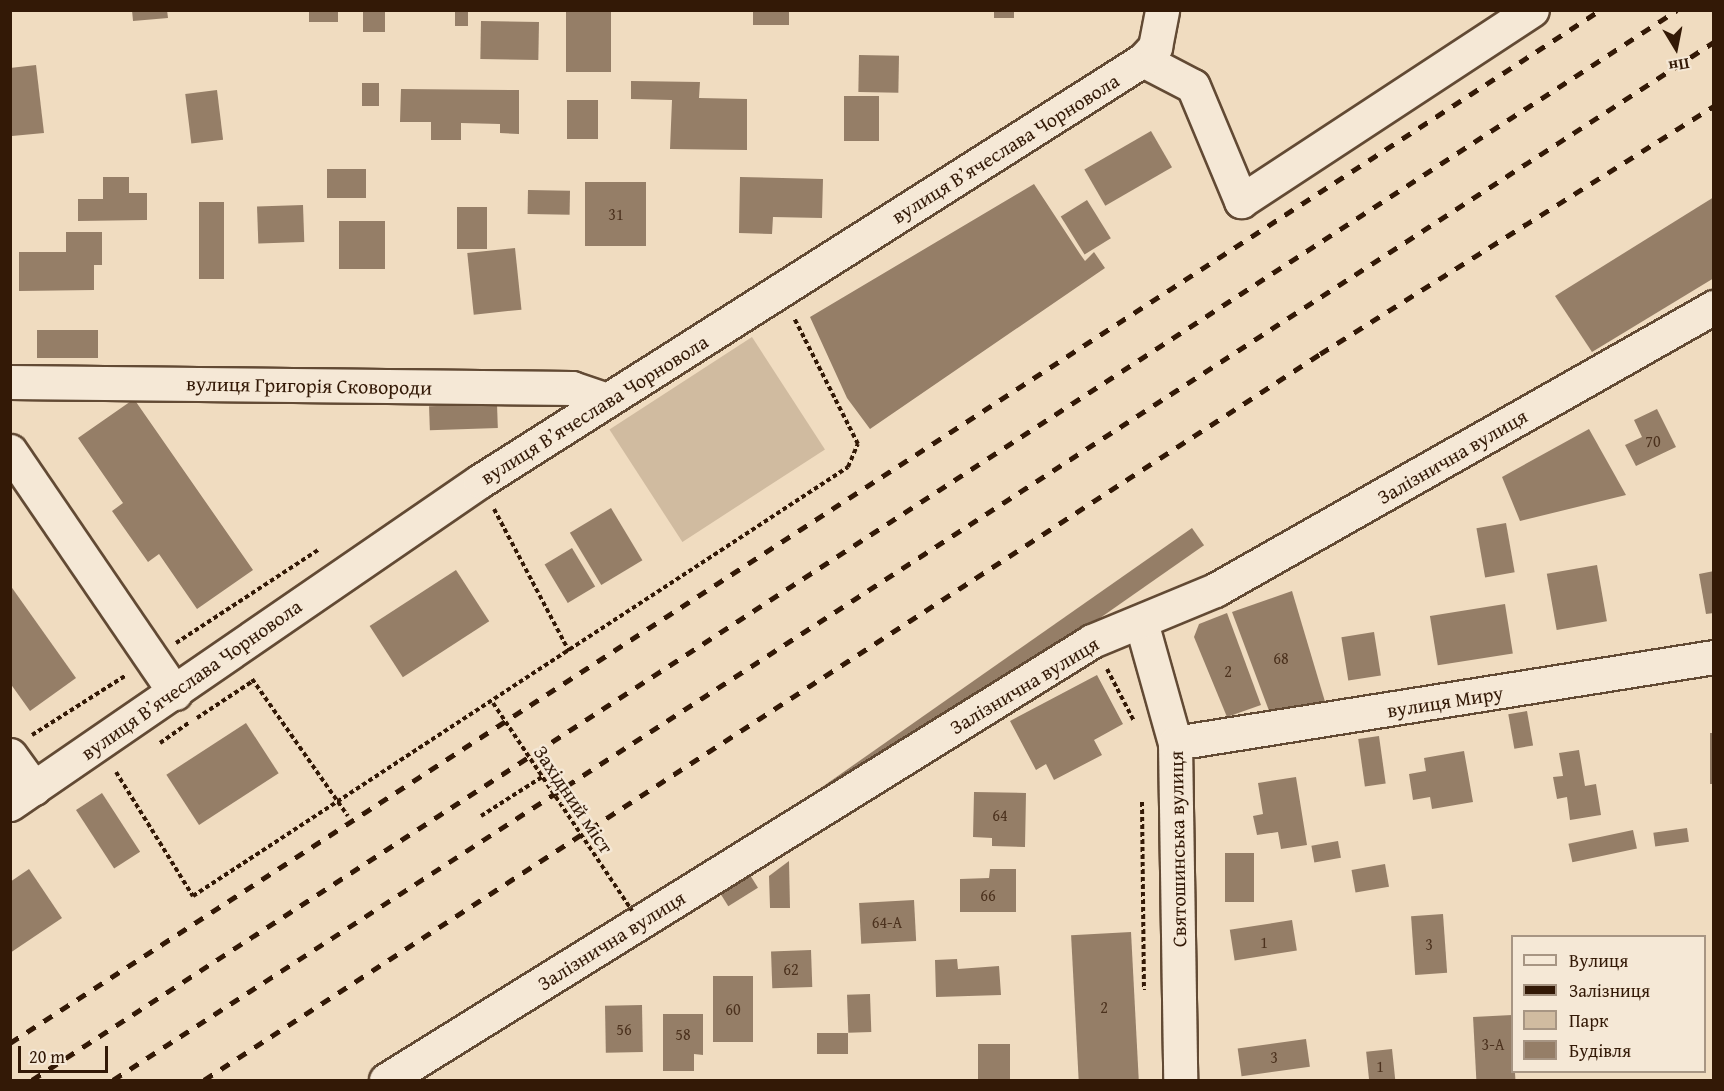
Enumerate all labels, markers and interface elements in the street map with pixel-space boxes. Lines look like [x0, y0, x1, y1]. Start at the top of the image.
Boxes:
north arrow [1646, 18, 1706, 78]
text: Пн [1667, 52, 1691, 79]
street label: вулиця Вʼячеслава Чорновола [887, 68, 1123, 228]
house number: 31 [608, 204, 624, 224]
street label: вулиця Вʼячеслава Чорновола [476, 329, 712, 489]
street label: вулиця Григорія Сковороди [186, 371, 432, 399]
street label: Залізнична вулиця [1373, 403, 1531, 509]
house number: 70 [1645, 431, 1661, 451]
street label: вулиця Вʼячеслава Чорновола [76, 594, 306, 764]
street label: Залізнична вулиця [945, 631, 1103, 739]
house number: 68 [1273, 648, 1289, 668]
house number: 2 [1224, 661, 1232, 681]
street label: вулиця Миру [1385, 680, 1505, 722]
street label: Західний міст [529, 741, 619, 857]
street label: Святошинська вулиця [1163, 751, 1191, 947]
house number: 64 [992, 805, 1008, 825]
street label: Залізнична вулиця [533, 885, 689, 995]
house number: 66 [980, 885, 996, 905]
house number: 64-А [872, 912, 902, 932]
house number: 1 [1260, 932, 1268, 952]
house number: 3 [1425, 934, 1433, 954]
legend [1511, 935, 1706, 1073]
text: Вулиця [1569, 947, 1628, 974]
house number: 62 [783, 959, 799, 979]
text: Залізниця [1569, 977, 1650, 1004]
house number: 2 [1100, 997, 1108, 1017]
house number: 60 [725, 999, 741, 1019]
text: Парк [1569, 1007, 1608, 1034]
house number: 56 [616, 1019, 632, 1039]
house number: 58 [675, 1024, 691, 1044]
scale bar [21, 1034, 111, 1072]
house number: 3-А [1482, 1034, 1504, 1054]
text: Будівля [1569, 1037, 1631, 1064]
text: 20 m [29, 1043, 65, 1070]
house number: 3 [1270, 1047, 1278, 1067]
house number: 1 [1376, 1056, 1384, 1076]

